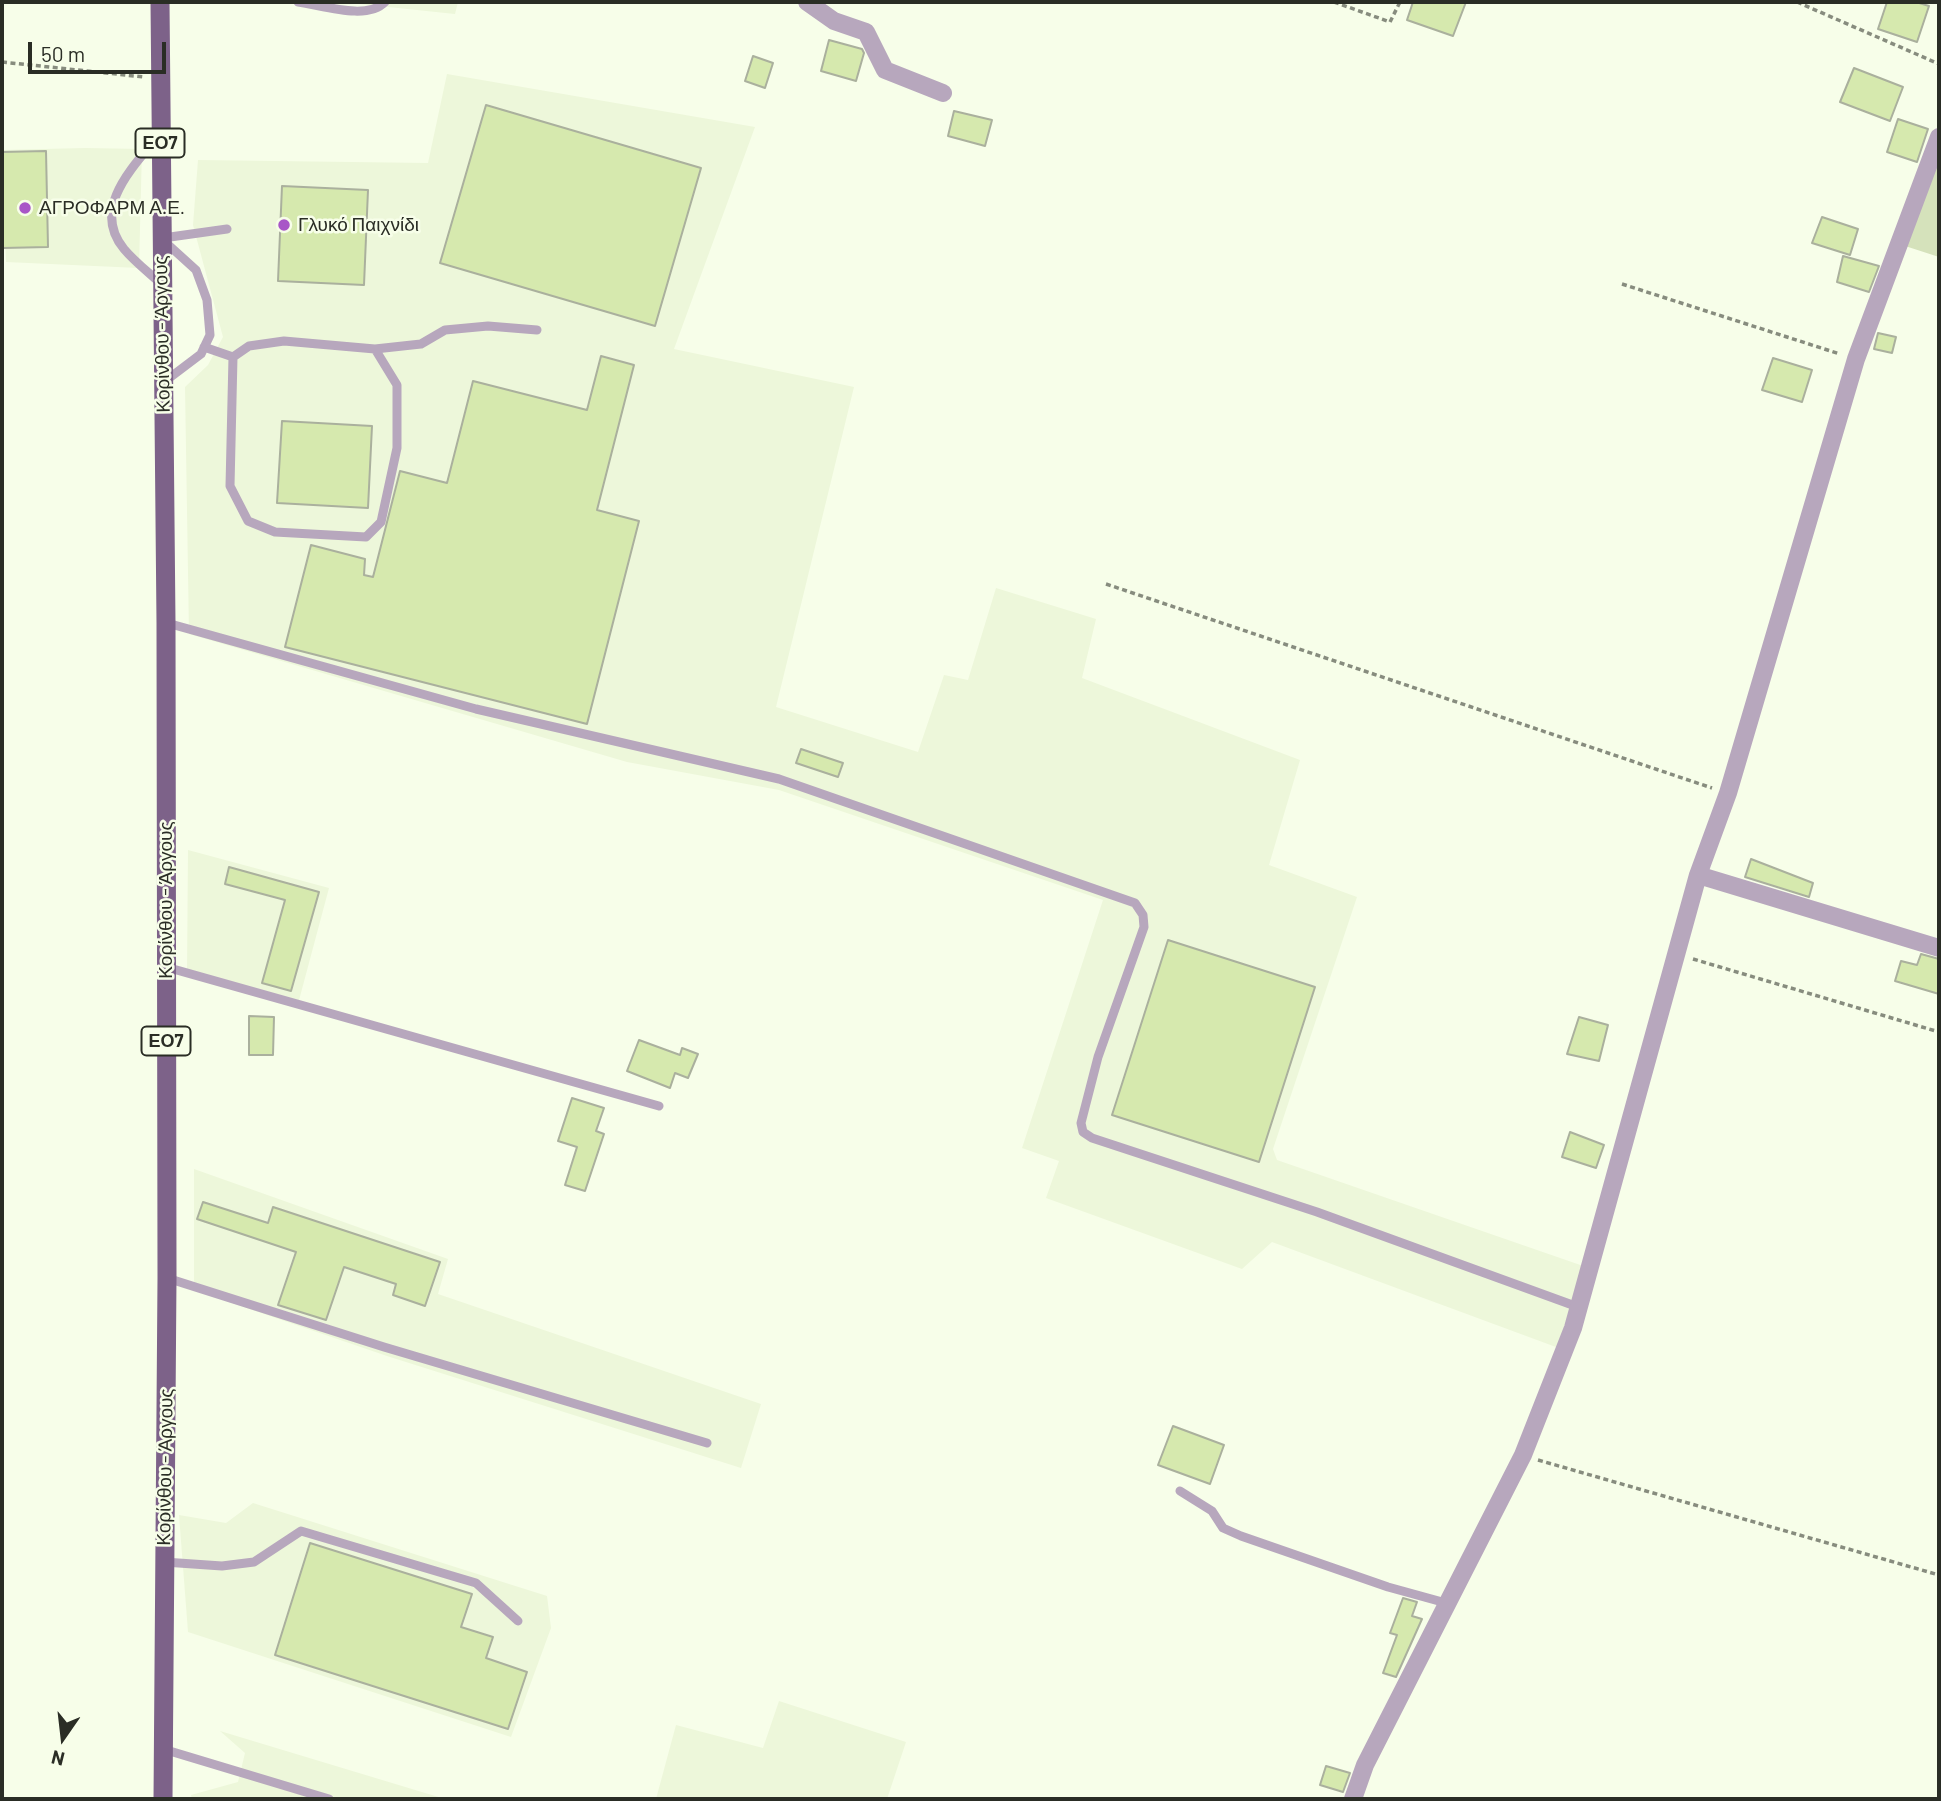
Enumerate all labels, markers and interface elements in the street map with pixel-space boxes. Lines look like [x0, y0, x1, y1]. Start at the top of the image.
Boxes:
scale bar [32, 28, 170, 72]
text: 50 m [41, 41, 85, 66]
road number: ΕΟ7 [136, 128, 184, 158]
place label: ΑΓΡΟΦΑΡΜ Α.Ε. [39, 197, 185, 219]
marker: ΑΓΡΟΦΑΡΜ Α.Ε. [17, 200, 33, 216]
place label: Γλυκό Παιχνίδι [298, 214, 419, 236]
marker: Γλυκό Παιχνίδι [276, 217, 292, 233]
street label: Κορίνθου - Άργους [149, 255, 175, 413]
street label: Κορίνθου - Άργους [155, 821, 177, 979]
road number: ΕΟ7 [142, 1026, 190, 1056]
street label: Κορίνθου - Άργους [152, 1388, 178, 1546]
north arrow [28, 1703, 98, 1773]
text: N [49, 1746, 67, 1772]

